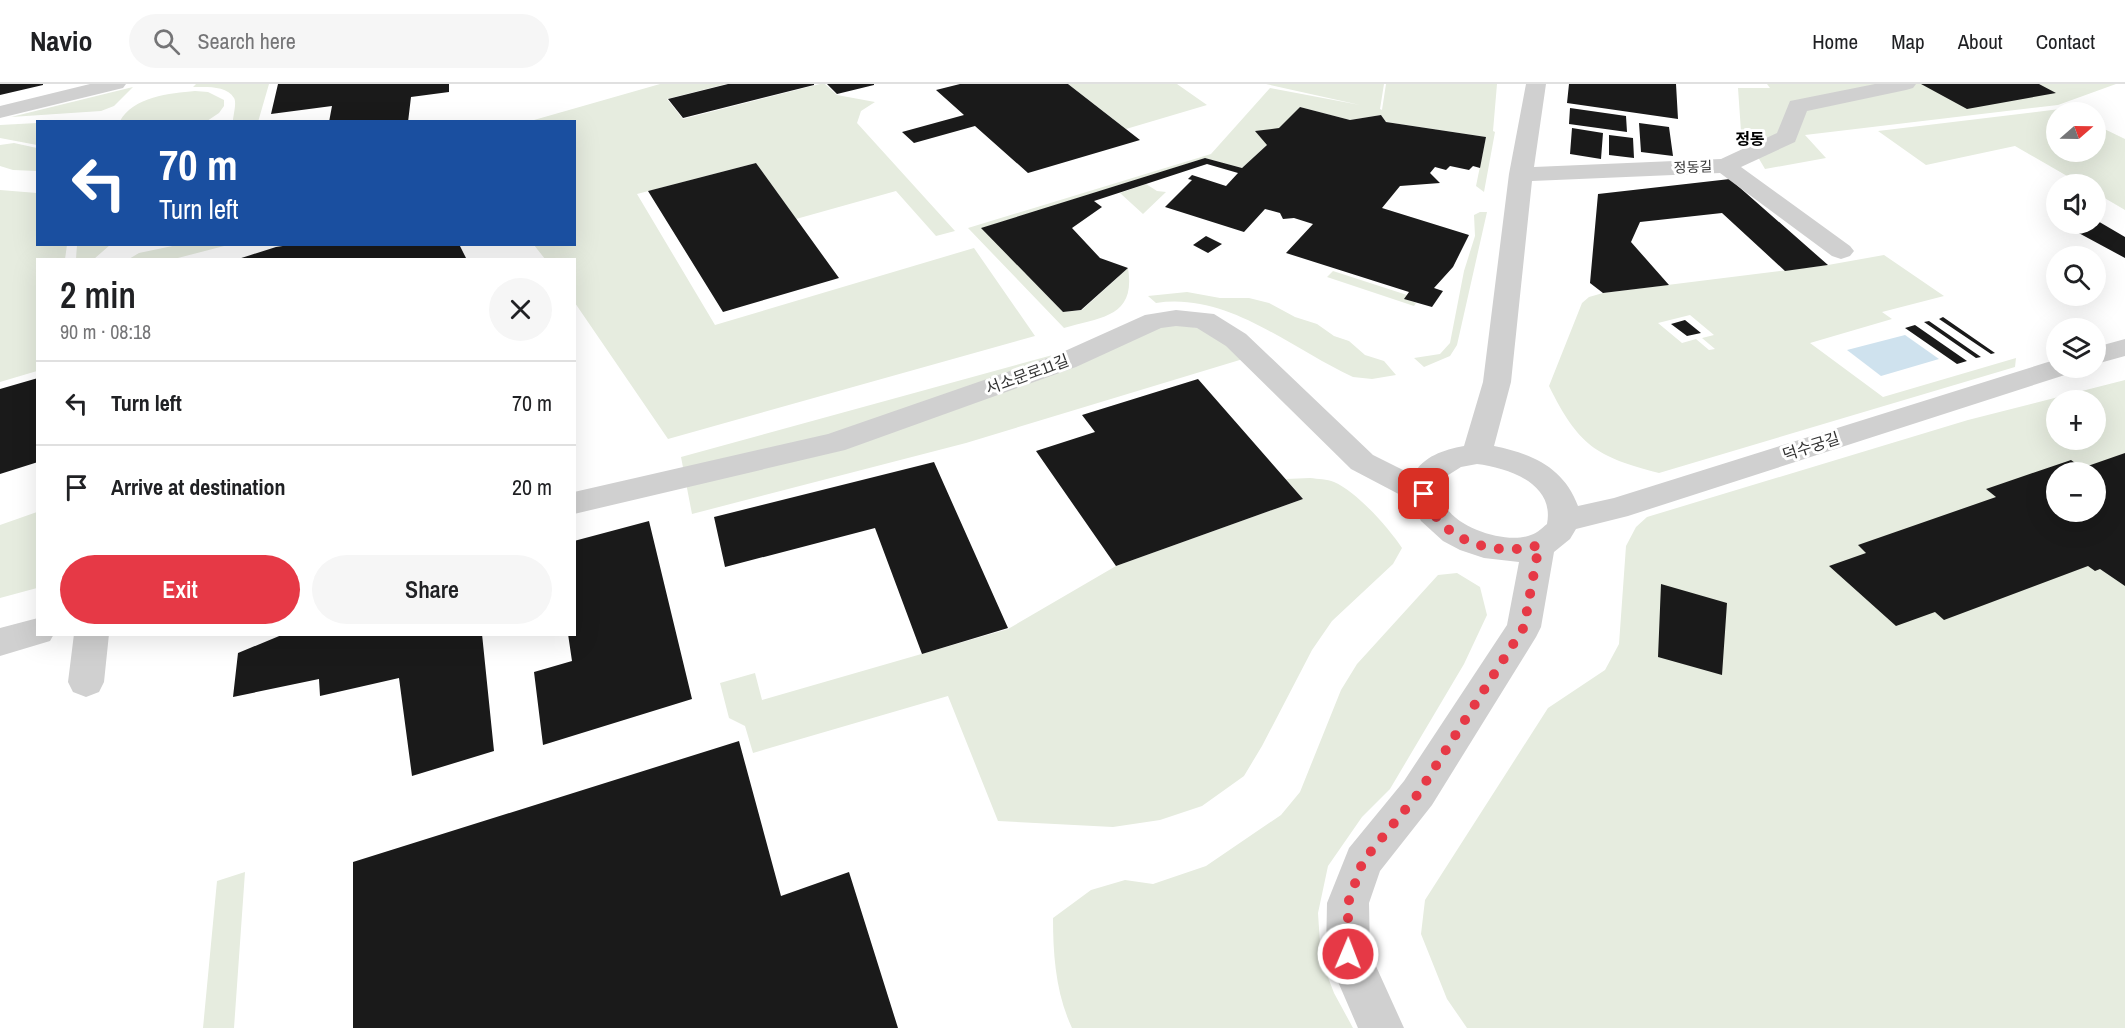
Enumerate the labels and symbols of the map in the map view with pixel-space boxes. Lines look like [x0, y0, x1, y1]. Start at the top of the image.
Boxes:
north arrow [2046, 102, 2106, 162]
district label: 정동 [1735, 128, 1765, 150]
street label: 정동길 [1673, 157, 1713, 177]
street label: 서소문로11길 [982, 349, 1072, 399]
street label: 덕수궁길 [1780, 426, 1842, 466]
pin [1398, 468, 1449, 519]
position arrow [1316, 922, 1380, 986]

